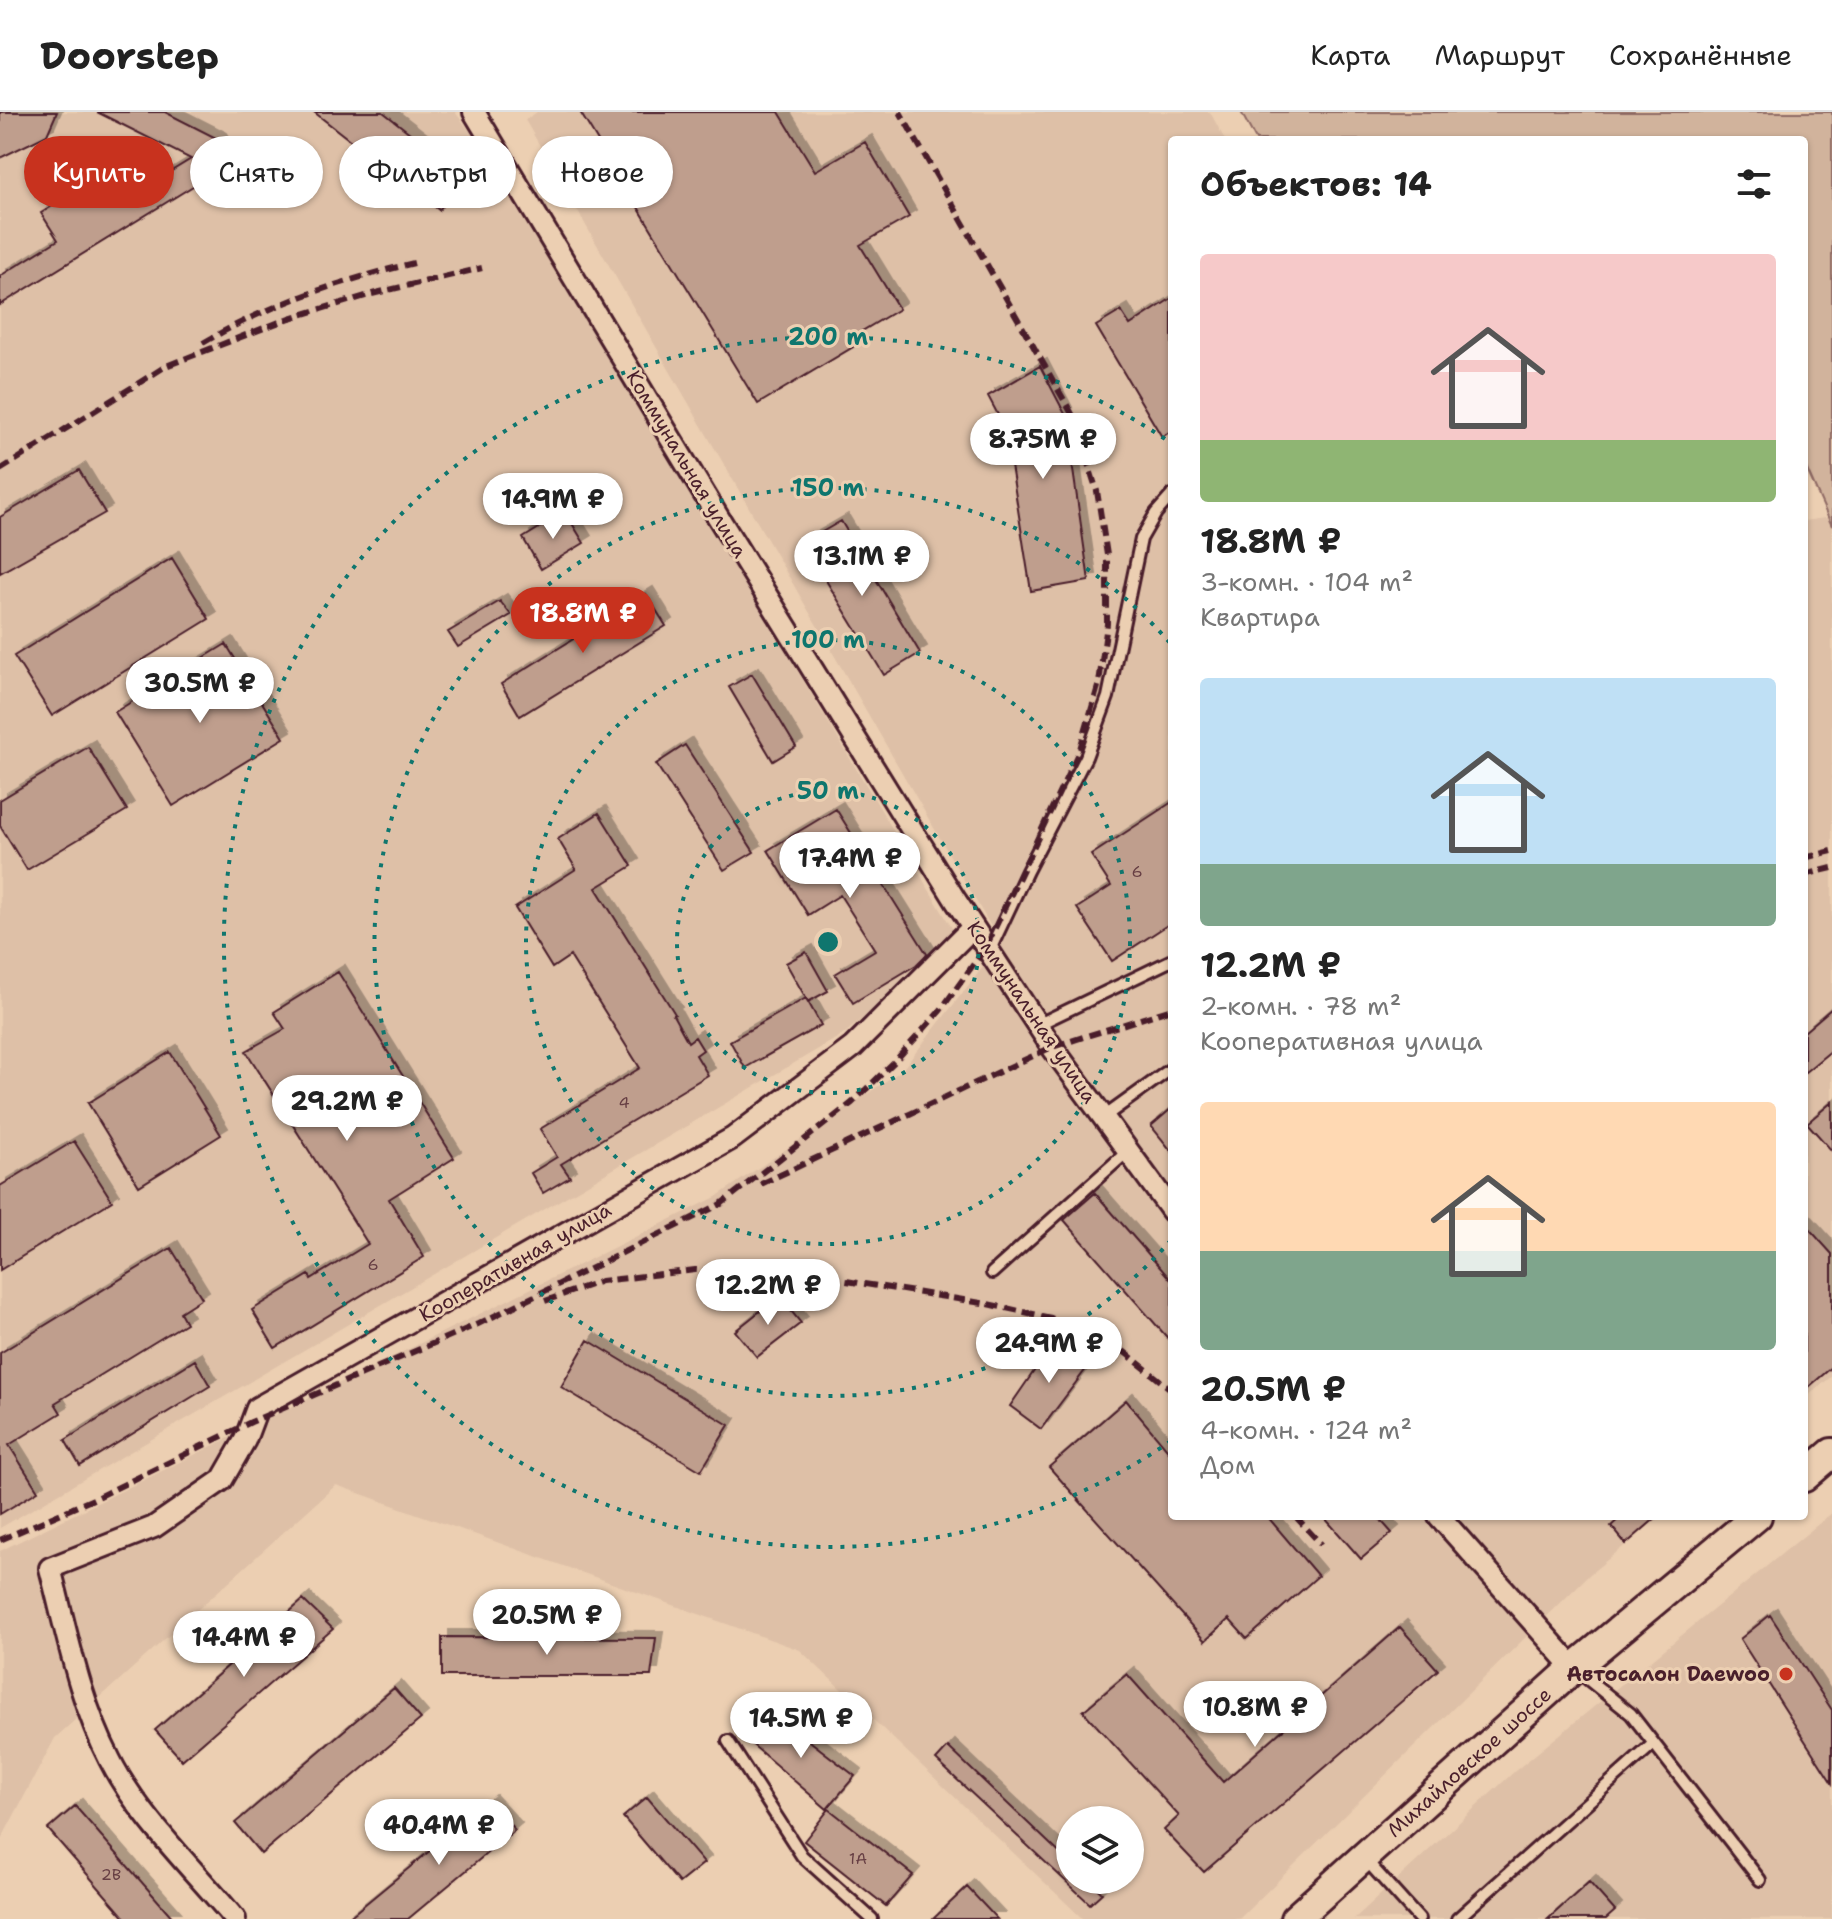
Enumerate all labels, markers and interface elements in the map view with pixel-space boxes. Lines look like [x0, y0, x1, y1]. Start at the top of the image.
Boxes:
text: Doorstep [40, 30, 219, 81]
text: Карта [1310, 36, 1390, 74]
text: Маршрут [1434, 36, 1565, 74]
text: Сохранённые [1609, 36, 1792, 74]
chip: Купить [24, 136, 174, 208]
chip: Снять [190, 136, 323, 208]
chip: Фильтры [339, 136, 516, 208]
chip: Новое [532, 136, 673, 208]
text: Объектов: 14 [1200, 161, 1432, 207]
icon: filters [1732, 162, 1776, 206]
icon: home [1416, 306, 1560, 450]
text: 200 m [788, 321, 868, 353]
street label: Коммунальная улица [621, 365, 754, 563]
pin: 8.75M ₽ [969, 413, 1117, 481]
text: 8.75M ₽ [988, 421, 1098, 456]
text: 150 m [792, 472, 864, 504]
pin: 14.9M ₽ [479, 473, 627, 541]
text: 14.9M ₽ [501, 481, 605, 516]
text: 18.8M ₽ [1200, 518, 1341, 564]
pin: 13.1M ₽ [788, 530, 936, 598]
text: 13.1M ₽ [812, 538, 912, 573]
text: 3-комн. · 104 m² [1200, 564, 1413, 599]
pin: 18.8M ₽ [509, 587, 657, 655]
text: 18.8M ₽ [529, 595, 637, 630]
text: Квартира [1200, 599, 1320, 634]
text: 100 m [791, 624, 865, 656]
pin: 30.5M ₽ [126, 657, 274, 725]
text: 30.5M ₽ [144, 665, 256, 700]
icon: home [1416, 730, 1560, 874]
text: 50 m [797, 775, 859, 807]
pin: 17.4M ₽ [776, 832, 924, 900]
text: 17.4M ₽ [797, 840, 903, 875]
house number: 6 [1131, 861, 1143, 882]
street label: Коммунальная улица [961, 916, 1103, 1109]
centre of rings [814, 928, 842, 956]
text: 12.2M ₽ [1200, 942, 1341, 988]
text: 2-комн. · 78 m² [1200, 988, 1401, 1023]
text: Кооперативная улица [1200, 1023, 1483, 1058]
pin: 29.2M ₽ [273, 1075, 421, 1143]
text: 29.2M ₽ [290, 1083, 404, 1118]
house number: 4 [618, 1092, 630, 1113]
icon: home [1416, 1154, 1560, 1298]
street label: Кооперативная улица [414, 1196, 616, 1328]
house number: 6 [367, 1254, 379, 1275]
pin: 12.2M ₽ [694, 1259, 842, 1327]
text: 12.2M ₽ [714, 1267, 822, 1302]
pin: 24.9M ₽ [975, 1317, 1123, 1385]
text: 24.9M ₽ [994, 1325, 1104, 1360]
text: 20.5M ₽ [1200, 1366, 1346, 1412]
text: 4-комн. · 124 m² [1200, 1412, 1412, 1447]
text: Дом [1200, 1447, 1255, 1482]
pin: 20.5M ₽ [473, 1589, 621, 1657]
text: 20.5M ₽ [491, 1597, 603, 1632]
pin: 14.4M ₽ [170, 1611, 318, 1679]
text: 14.4M ₽ [191, 1619, 297, 1654]
place label: Автосалон Daewoo [1566, 1661, 1770, 1687]
marker: Автосалон Daewoo [1777, 1665, 1795, 1683]
pin: 10.8M ₽ [1181, 1681, 1329, 1749]
street label: Михайловское шоссе [1381, 1681, 1557, 1843]
text: 10.8M ₽ [1202, 1689, 1308, 1724]
pin: 14.5M ₽ [727, 1692, 875, 1760]
text: 14.5M ₽ [748, 1700, 854, 1735]
pin: 40.4M ₽ [365, 1799, 513, 1867]
map controls [1056, 1806, 1144, 1894]
button: layers [1056, 1806, 1144, 1894]
text: 40.4M ₽ [383, 1807, 495, 1842]
house number: 1А [849, 1848, 867, 1869]
house number: 2В [101, 1864, 121, 1885]

